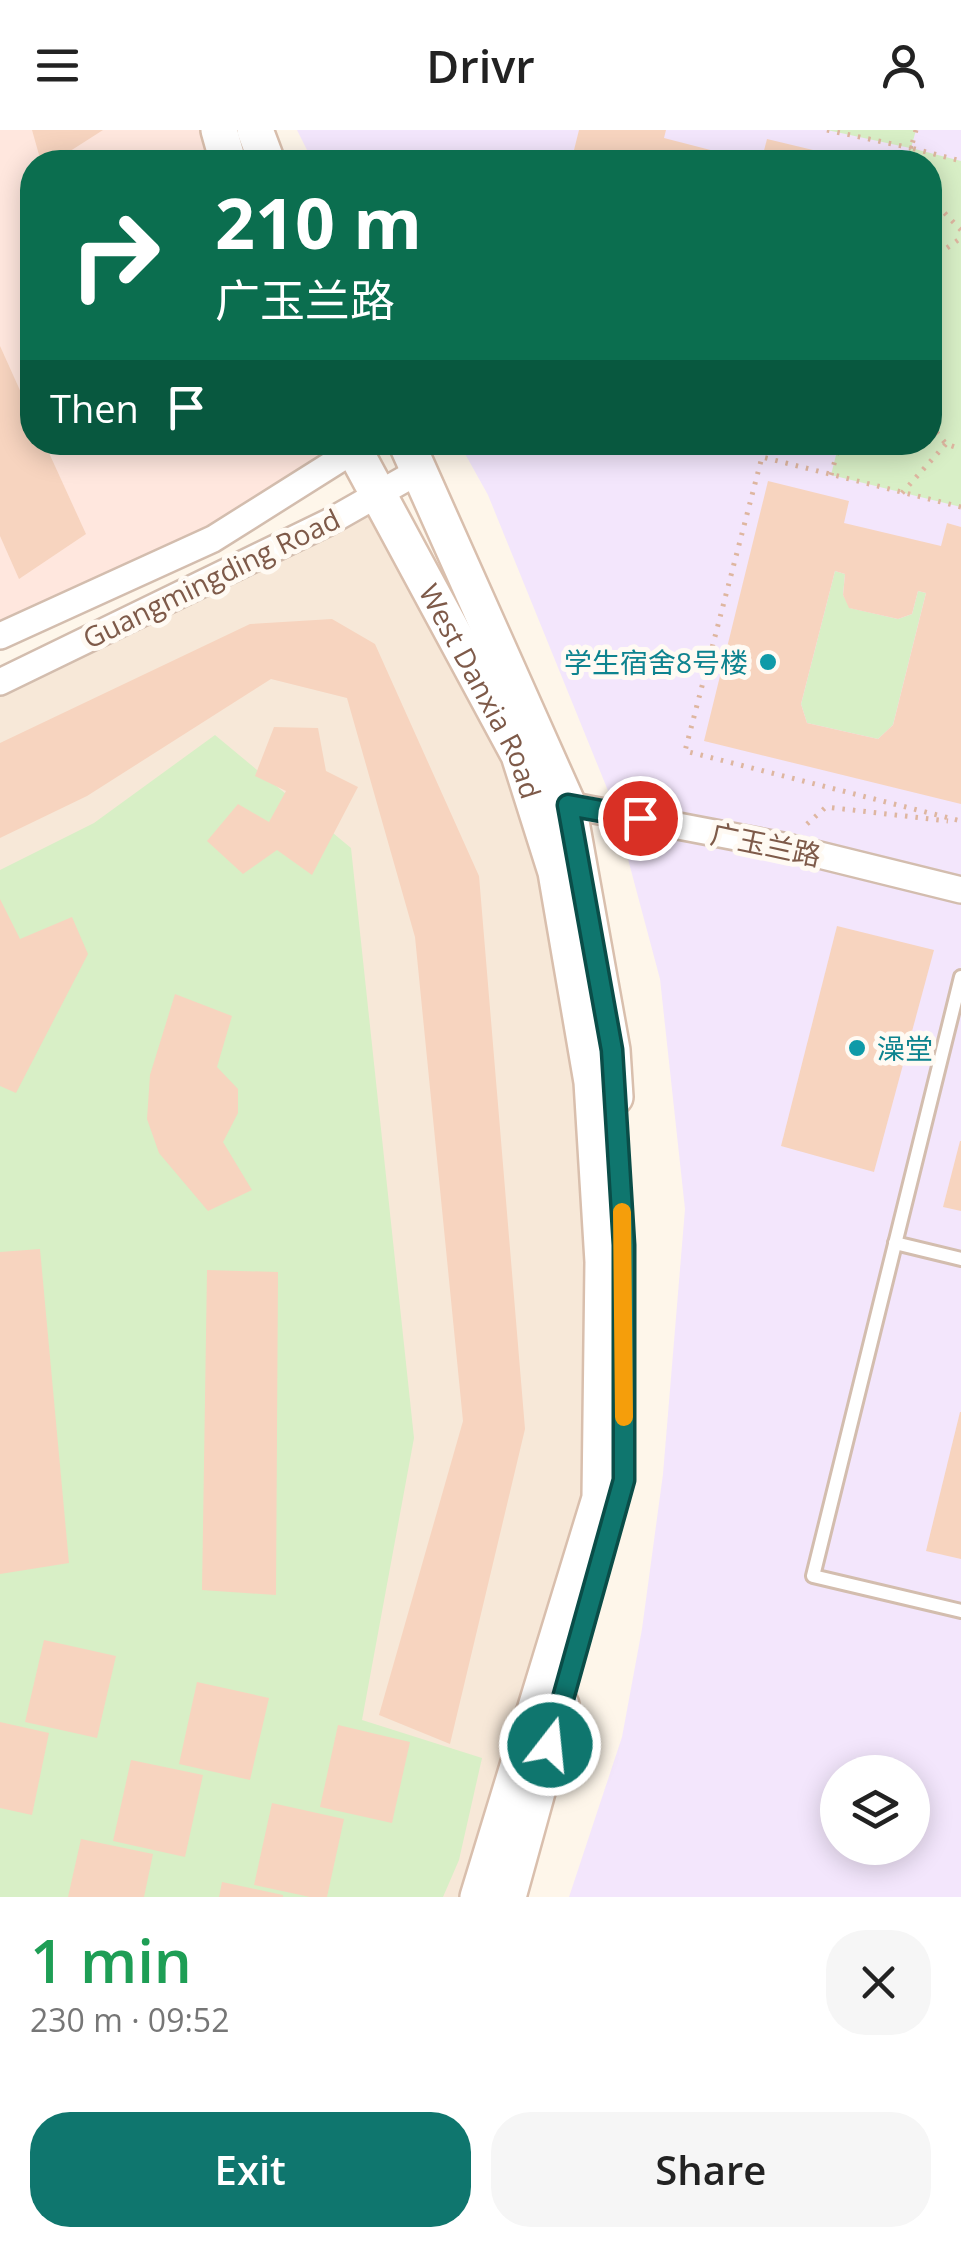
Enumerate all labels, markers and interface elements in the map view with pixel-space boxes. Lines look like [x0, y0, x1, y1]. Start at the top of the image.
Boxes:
text: Drivr [426, 35, 535, 96]
icon: menu [30, 38, 85, 93]
icon: person [876, 38, 931, 93]
text: 210 m [215, 174, 422, 270]
icon: right [50, 190, 180, 320]
text: 广玉兰路 [215, 269, 395, 330]
icon: arrive [159, 380, 214, 435]
text: Then [50, 382, 139, 434]
street label: Guangmingding Road [76, 499, 346, 657]
street label: West Danxia Road [411, 577, 551, 803]
place label: 学生宿舍8号楼 [564, 643, 748, 681]
marker: 学生宿舍8号楼 [757, 651, 779, 673]
pin [598, 776, 683, 861]
icon: arrive [613, 791, 668, 846]
street label: 广玉兰路 [707, 814, 825, 874]
place label: 澡堂 [877, 1029, 933, 1067]
marker: 澡堂 [846, 1037, 868, 1059]
position arrow [498, 1693, 602, 1797]
map controls [820, 1755, 930, 1865]
button: layers [820, 1755, 930, 1865]
text: 1 min [30, 1919, 192, 2001]
button: close [826, 1930, 931, 2035]
text: 230 m · 09:52 [30, 1998, 229, 2041]
button: Exit [30, 2112, 471, 2227]
button: Share [491, 2112, 931, 2227]

